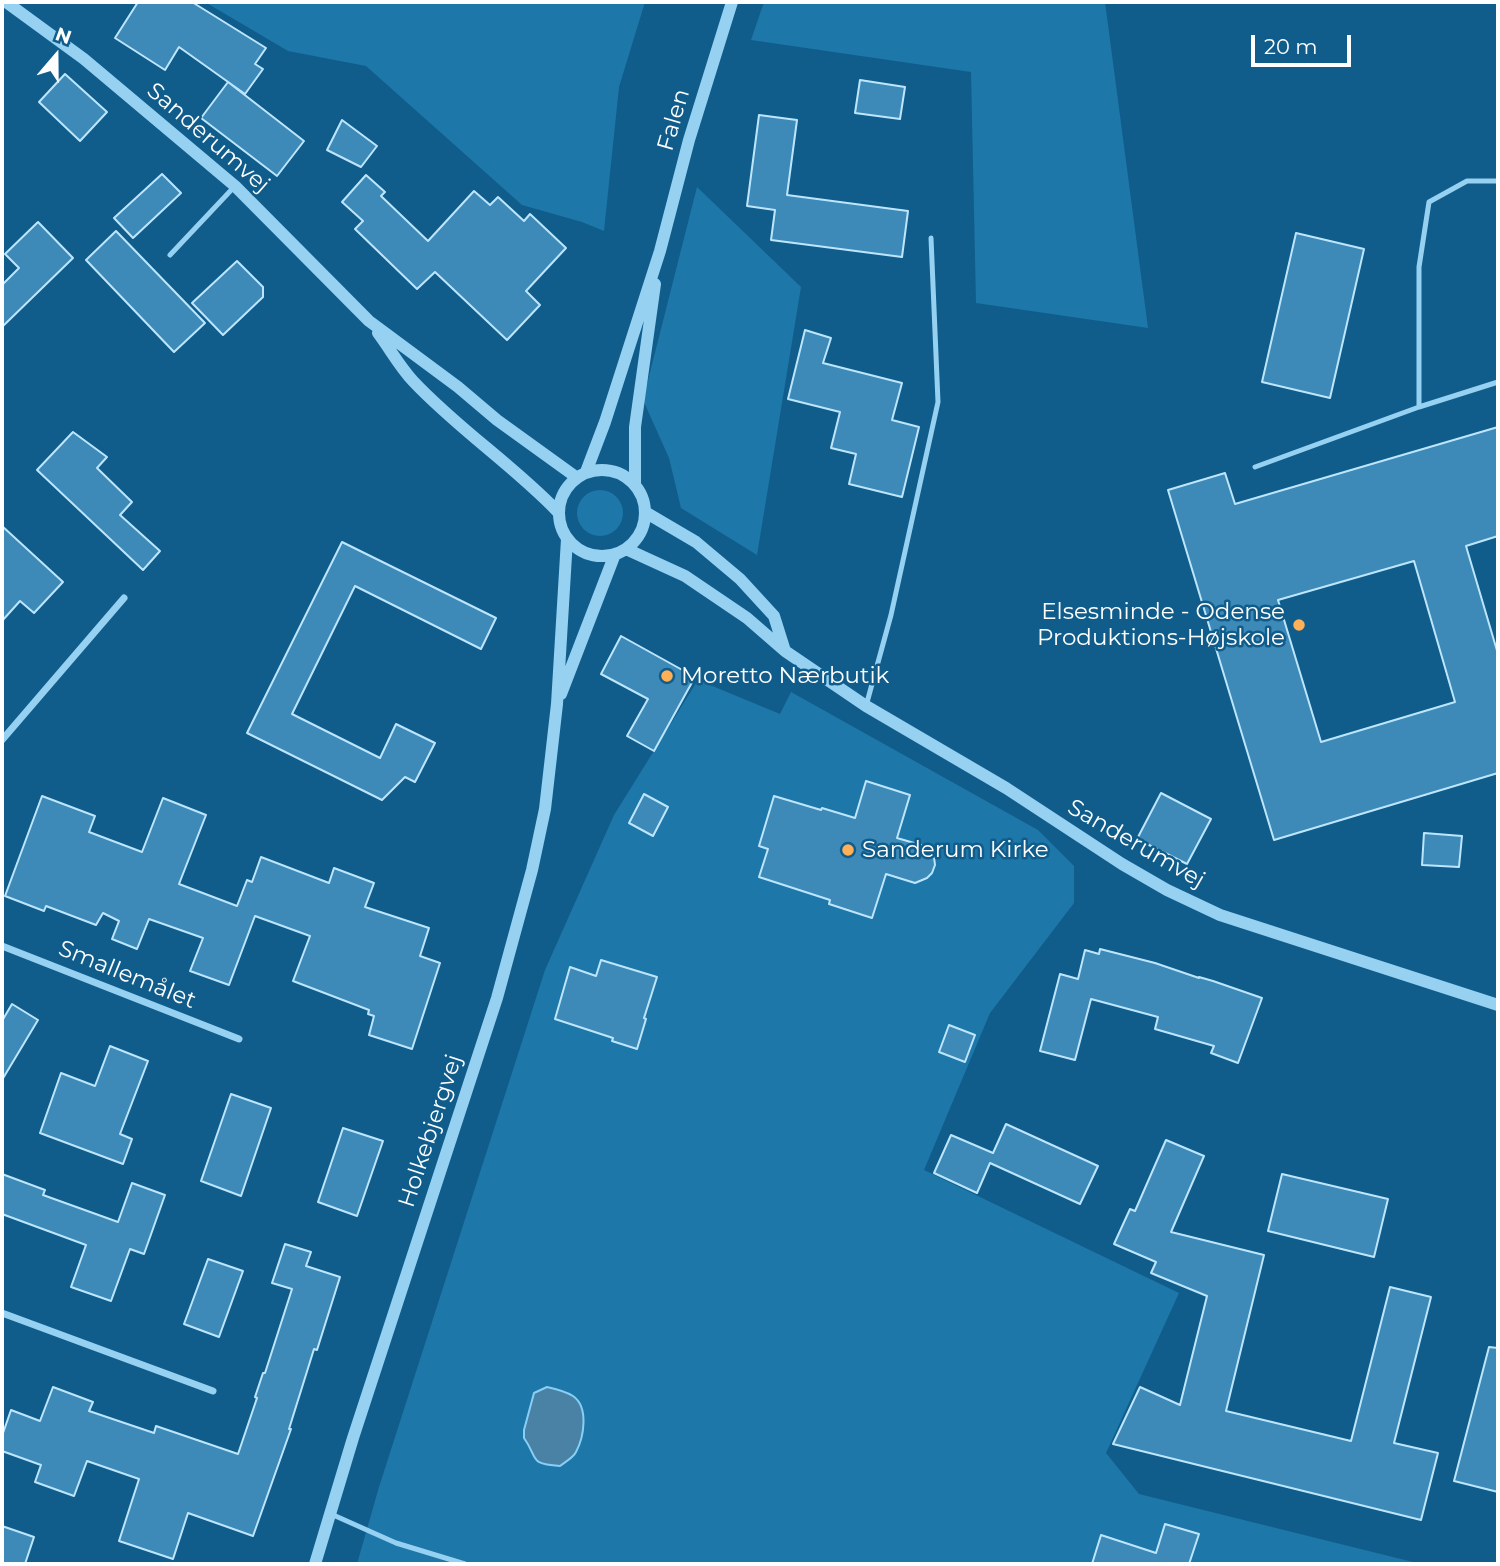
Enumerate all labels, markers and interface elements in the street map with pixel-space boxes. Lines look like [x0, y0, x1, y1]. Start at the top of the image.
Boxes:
north arrow [21, 21, 91, 91]
scale bar [1255, 21, 1355, 65]
text: N [52, 22, 74, 49]
text: 20 m [1264, 34, 1318, 59]
street label: Sanderumvej [141, 77, 275, 199]
street label: Falen [652, 86, 696, 154]
place label: Elsesminde - Odense Produktions-Højskole [1037, 598, 1285, 652]
marker: Elsesminde - Odense Produktions-Højskole [1291, 617, 1307, 633]
place label: Moretto Nærbutik [681, 662, 889, 690]
marker: Moretto Nærbutik [659, 668, 675, 684]
street label: Sanderumvej [1063, 794, 1209, 894]
place label: Sanderum Kirke [862, 836, 1049, 864]
marker: Sanderum Kirke [840, 842, 856, 858]
street label: Smallemålet [54, 935, 200, 1015]
street label: Holkebjergvej [393, 1051, 469, 1211]

